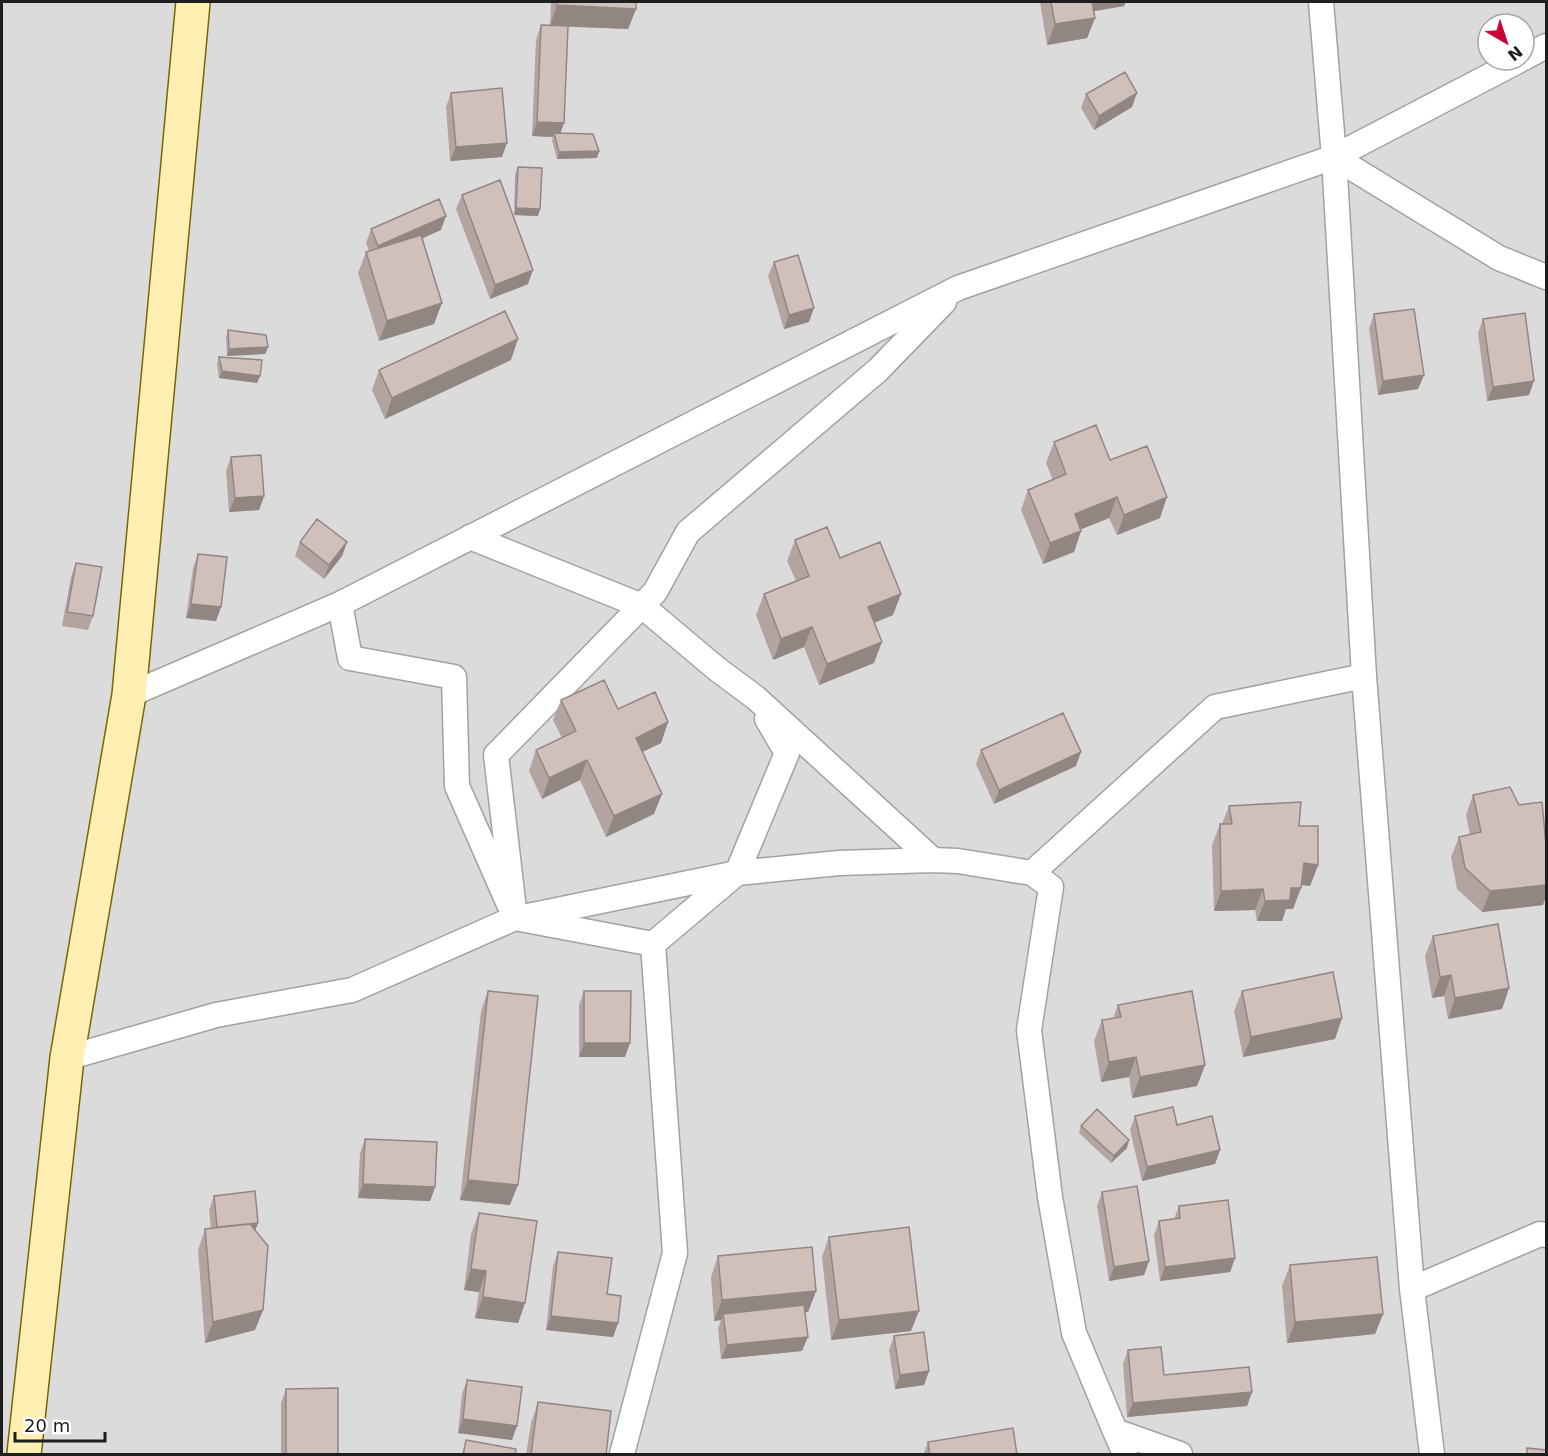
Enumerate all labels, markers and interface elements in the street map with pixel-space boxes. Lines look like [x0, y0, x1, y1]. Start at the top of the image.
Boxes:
north arrow [1476, 12, 1536, 72]
text: N [1504, 42, 1526, 65]
scale bar [15, 1405, 105, 1443]
text: 20 m [24, 1415, 70, 1436]

